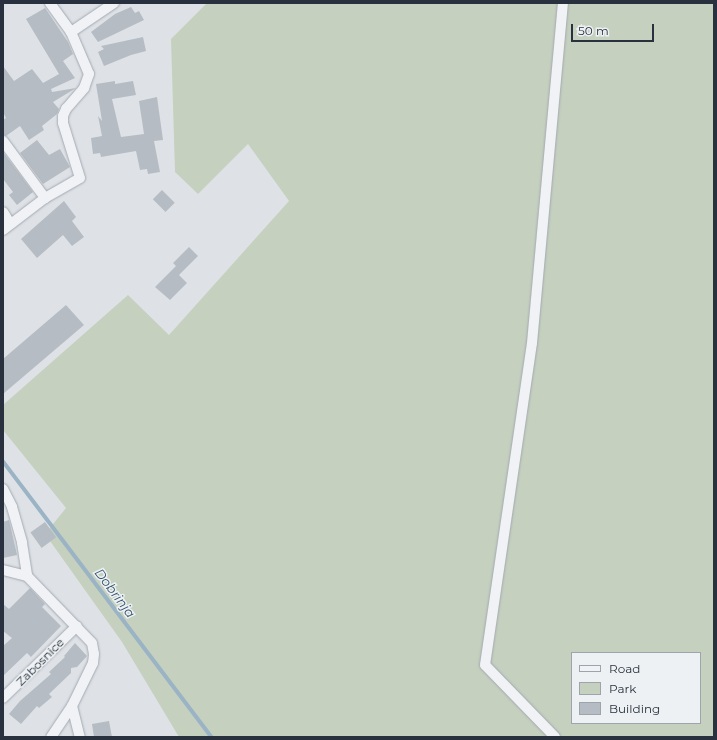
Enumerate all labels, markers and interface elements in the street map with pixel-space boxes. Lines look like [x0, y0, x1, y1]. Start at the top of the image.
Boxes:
scale bar [573, 16, 656, 42]
text: 50 m [578, 23, 609, 38]
water label: Dobrinja [91, 565, 139, 621]
street label: Zabosnice [13, 635, 67, 689]
legend [571, 652, 701, 724]
text: Road [609, 661, 640, 676]
text: Park [609, 681, 636, 696]
text: Building [609, 701, 660, 716]

